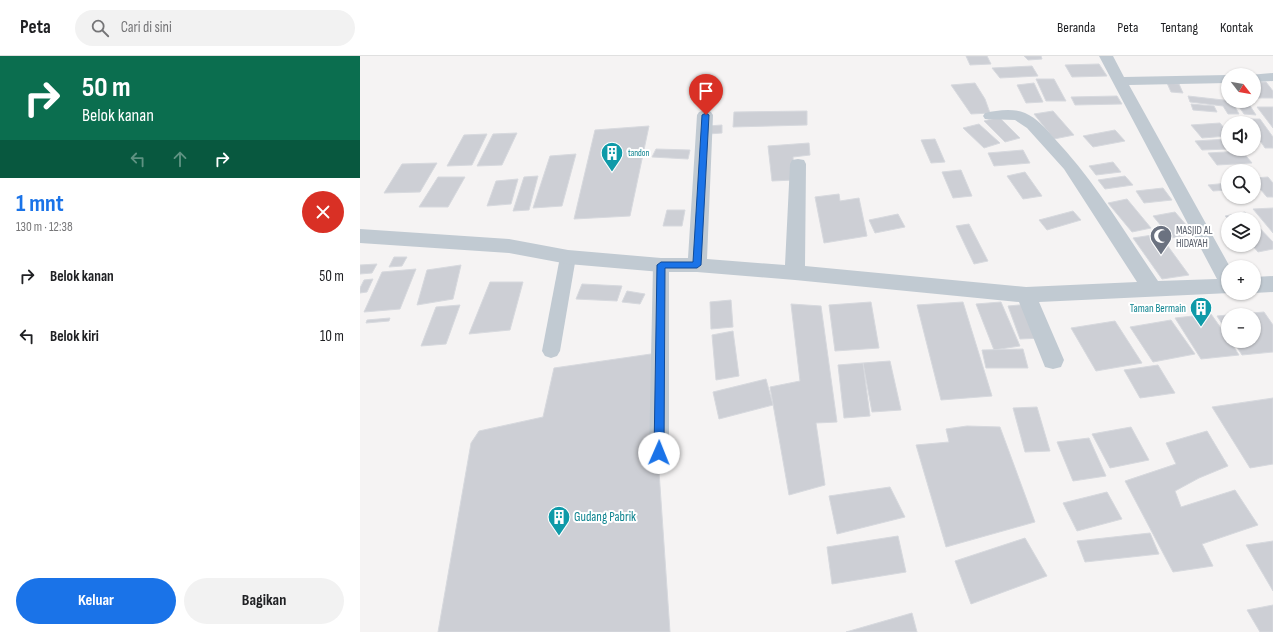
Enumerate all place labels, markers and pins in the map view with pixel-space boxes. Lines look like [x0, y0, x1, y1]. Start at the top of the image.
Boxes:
pin [689, 74, 723, 115]
building icon: tandon [599, 140, 625, 173]
place label: tandon [628, 148, 650, 159]
mosque icon: MASJID AL HIDAYAH [1148, 223, 1174, 256]
place label: MASJID AL HIDAYAH [1176, 224, 1213, 250]
building icon: Taman Bermain [1188, 295, 1214, 328]
place label: Taman Bermain [1130, 302, 1186, 315]
building icon: Gudang Pabrik [546, 504, 572, 537]
place label: Gudang Pabrik [574, 509, 636, 525]

